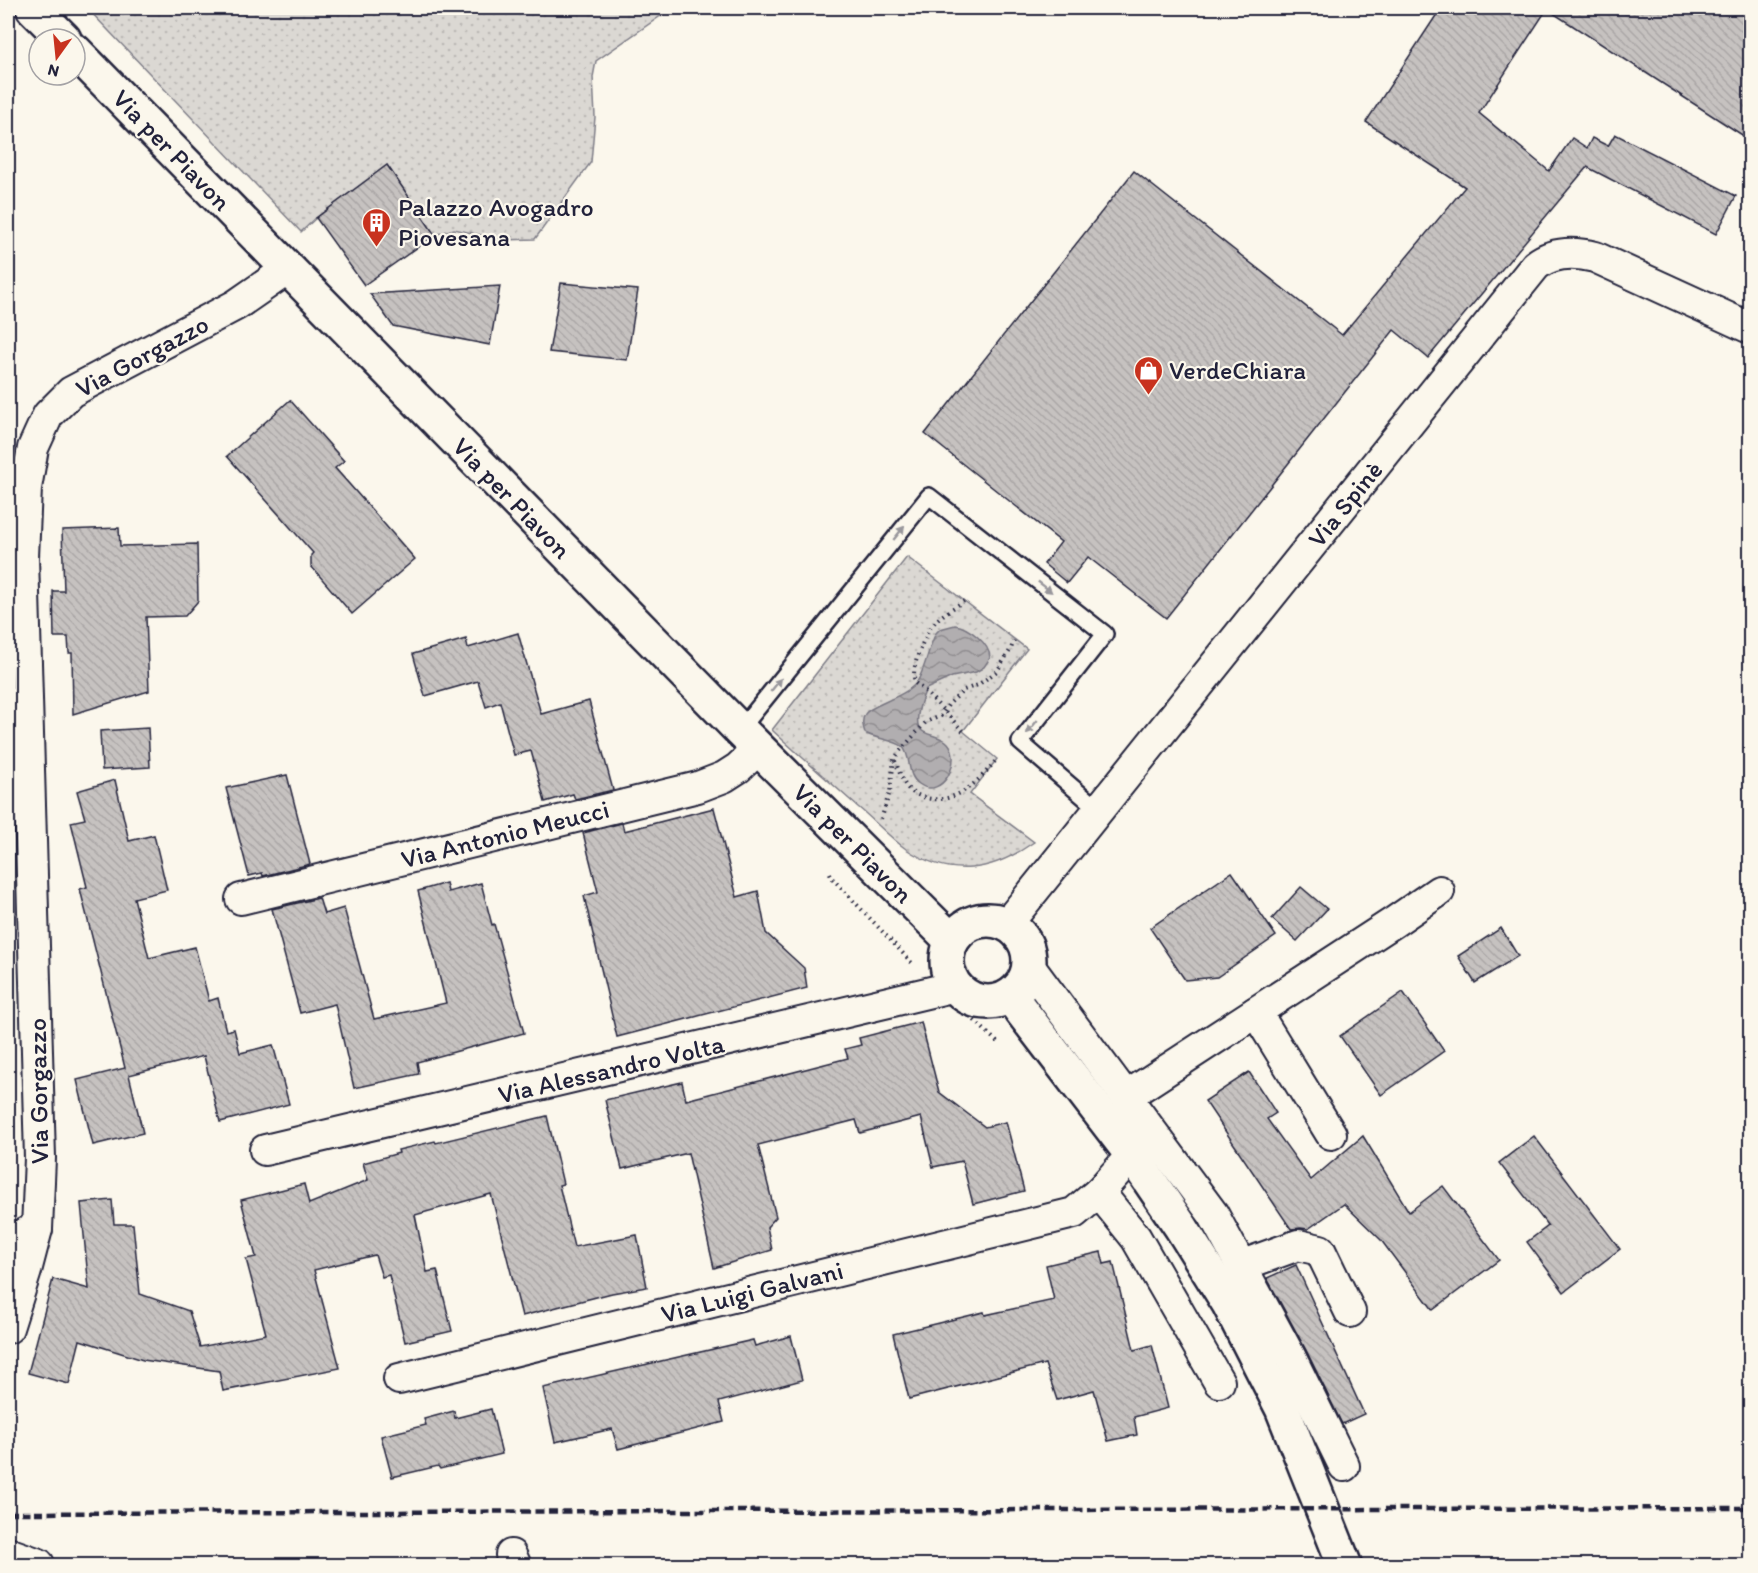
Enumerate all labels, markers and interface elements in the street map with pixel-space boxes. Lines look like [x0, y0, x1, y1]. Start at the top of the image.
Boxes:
north arrow [27, 27, 87, 87]
text: N [46, 60, 61, 82]
street label: Via per Piavon [106, 82, 238, 218]
place label: Palazzo Avogadro Piovesana [398, 191, 594, 253]
building icon: Palazzo Avogadro Piovesana [361, 206, 393, 248]
street label: Via Gorgazzo [70, 308, 214, 404]
shop icon: VerdeChiara [1132, 354, 1164, 396]
place label: VerdeChiara [1169, 354, 1306, 386]
street label: Via per Piavon [446, 430, 578, 566]
street label: Via Spinè [1301, 454, 1389, 554]
one-way arrow [893, 525, 906, 541]
one-way arrow [1037, 580, 1053, 593]
one-way arrow [770, 677, 783, 693]
one-way arrow [1026, 719, 1038, 734]
street label: Via per Piavon [786, 776, 920, 910]
street label: Via Antonio Meucci [398, 793, 612, 875]
street label: Via Gorgazzo [21, 1018, 55, 1164]
street label: Via Alessandro Volta [495, 1027, 728, 1111]
street label: Via Luigi Galvani [658, 1254, 846, 1330]

